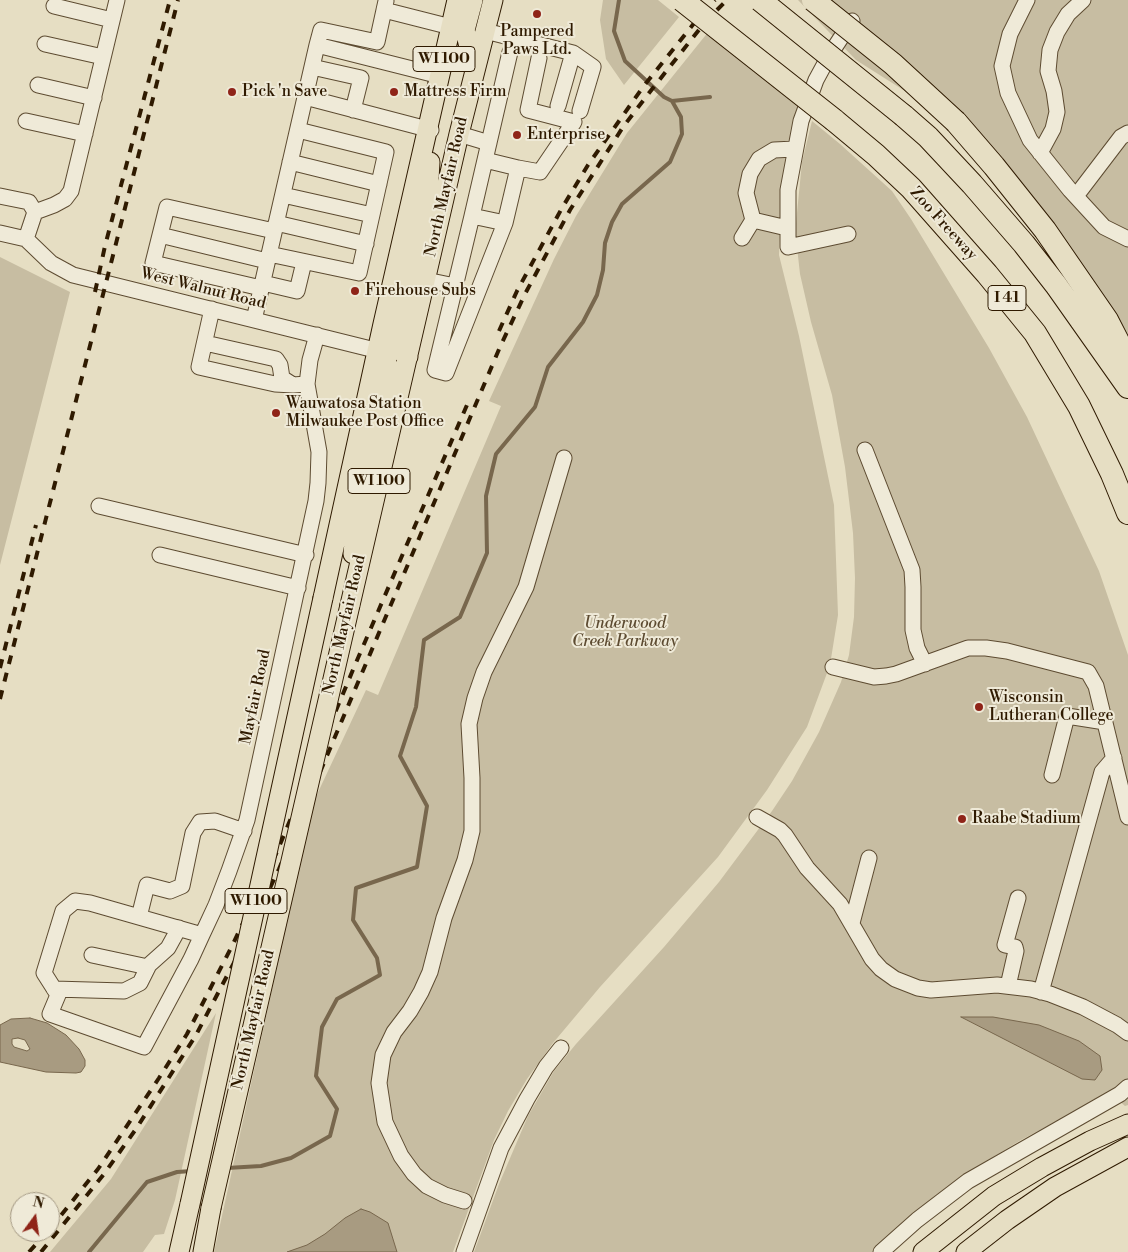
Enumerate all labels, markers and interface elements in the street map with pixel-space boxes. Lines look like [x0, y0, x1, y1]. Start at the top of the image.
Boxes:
marker: Pampered Paws Ltd. [531, 8, 543, 20]
place label: Pampered Paws Ltd. [500, 22, 574, 60]
road number: WI 100 [413, 46, 475, 72]
place label: Pick 'n Save [242, 82, 327, 102]
place label: Mattress Firm [404, 82, 507, 102]
marker: Pick 'n Save [226, 86, 238, 98]
marker: Mattress Firm [388, 86, 400, 98]
street label: North Mayfair Road [422, 115, 472, 259]
place label: Enterprise [527, 125, 605, 145]
marker: Enterprise [511, 129, 523, 141]
street label: Zoo Freeway [905, 183, 981, 265]
street label: West Walnut Road [138, 264, 268, 314]
place label: Firehouse Subs [365, 281, 476, 301]
marker: Firehouse Subs [349, 285, 361, 297]
road number: I 41 [988, 286, 1026, 310]
place label: Wauwatosa Station Milwaukee Post Office [286, 394, 444, 432]
marker: Wauwatosa Station Milwaukee Post Office [270, 407, 282, 419]
road number: WI 100 [348, 468, 410, 494]
street label: North Mayfair Road [320, 553, 370, 697]
park label: Underwood Creek Parkway [572, 614, 678, 652]
street label: Mayfair Road [237, 648, 275, 746]
place label: Wisconsin Lutheran College [989, 688, 1114, 726]
marker: Wisconsin Lutheran College [973, 701, 985, 713]
place label: Raabe Stadium [972, 809, 1081, 829]
marker: Raabe Stadium [956, 813, 968, 825]
road number: WI 100 [225, 888, 287, 914]
street label: North Mayfair Road [229, 948, 279, 1092]
north arrow [10, 1192, 60, 1242]
text: N [31, 1193, 46, 1213]

